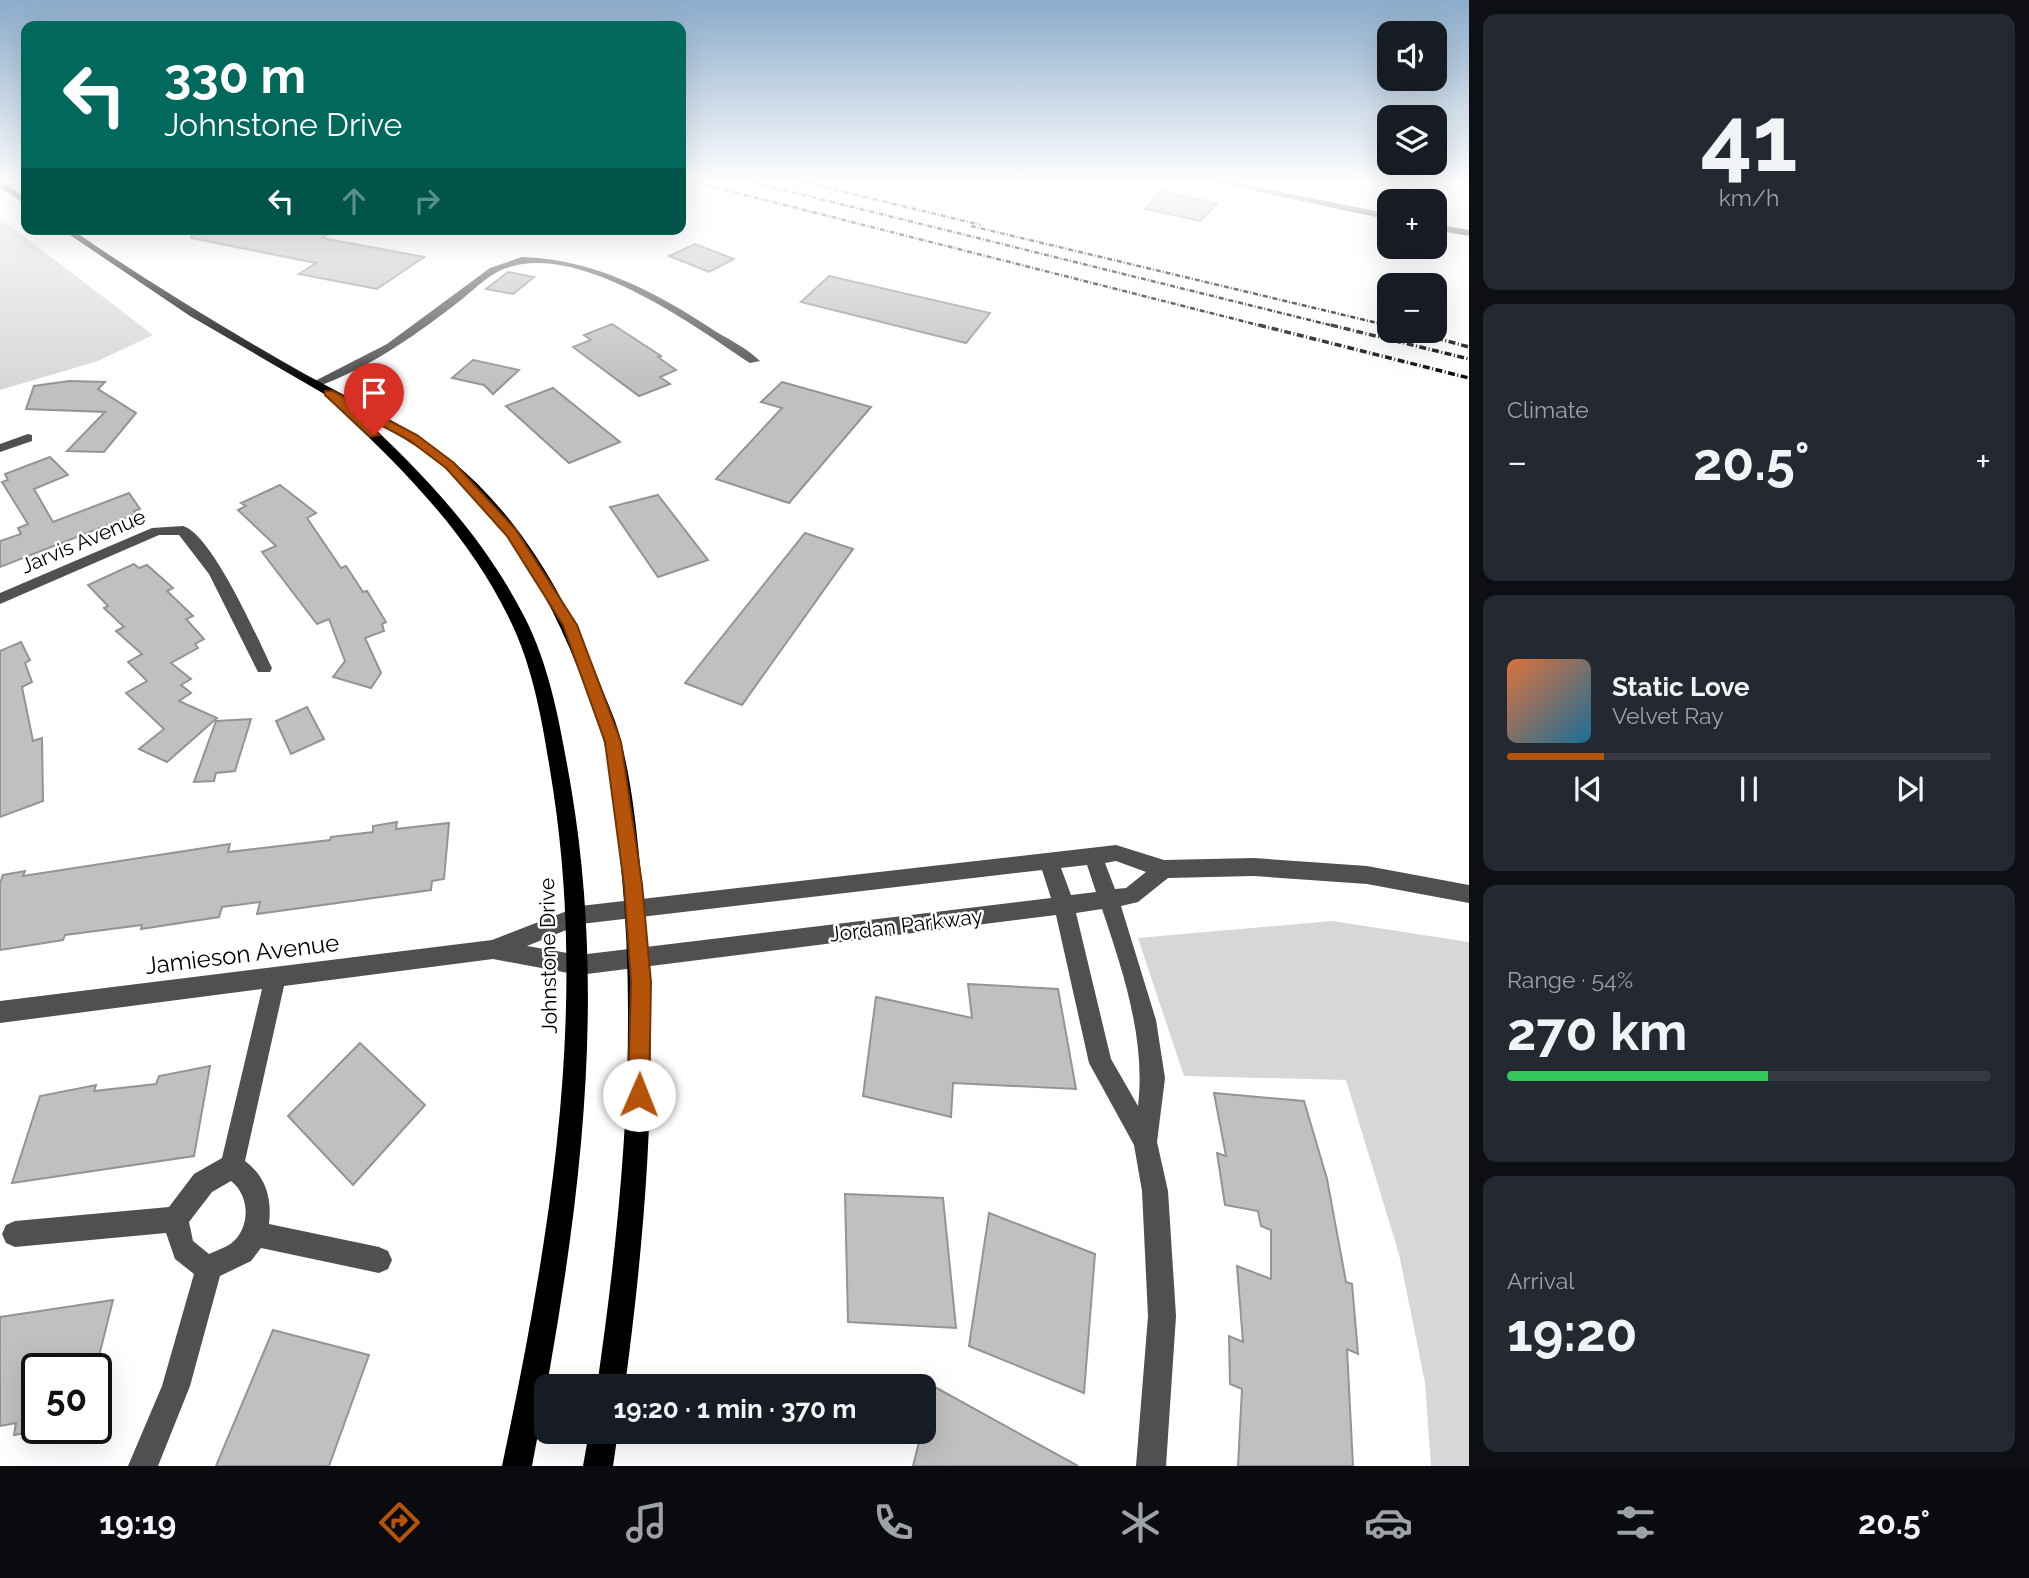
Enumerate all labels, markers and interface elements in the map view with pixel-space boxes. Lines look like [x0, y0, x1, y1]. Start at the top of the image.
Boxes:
map controls [1377, 21, 1447, 343]
button: sound [1377, 21, 1447, 91]
text: 330 m [164, 47, 306, 104]
icon: left [49, 49, 140, 140]
text: 41 [1701, 85, 1797, 192]
button: layers [1377, 105, 1447, 175]
text: Johnstone Drive [164, 106, 402, 143]
icon: left [262, 182, 300, 220]
icon: ahead [335, 182, 373, 220]
icon: right [408, 182, 446, 220]
text: km/h [1719, 184, 1779, 211]
button: + [1377, 189, 1447, 259]
button: − [1377, 273, 1447, 343]
pin [344, 363, 404, 435]
icon: arrive [355, 374, 393, 412]
text: Climate [1507, 396, 1589, 423]
text: 20.5° [1693, 431, 1810, 492]
text: − [1507, 439, 1527, 484]
text: + [1975, 439, 1991, 484]
street label: Jarvis Avenue [17, 504, 149, 578]
text: Static Love [1612, 672, 1750, 702]
text: Velvet Ray [1612, 702, 1724, 729]
icon: previous [1569, 770, 1607, 808]
icon: pause [1730, 770, 1768, 808]
icon: next [1891, 770, 1929, 808]
street label: Johnstone Drive [534, 878, 562, 1034]
street label: Jordan Parkway [828, 903, 984, 947]
street label: Jamieson Avenue [143, 928, 341, 980]
text: Range · 54% [1507, 966, 1633, 993]
text: 270 km [1507, 1001, 1687, 1062]
position arrow [602, 1058, 676, 1132]
text: Arrival [1507, 1267, 1574, 1294]
text: 19:20 [1507, 1302, 1637, 1363]
speed limit sign: 50 [21, 1353, 112, 1444]
text: 19:20 · 1 min · 370 m [614, 1394, 857, 1424]
icon: directions [375, 1498, 424, 1547]
icon: music [622, 1498, 671, 1547]
icon: phone [869, 1498, 918, 1547]
icon: climate [1116, 1498, 1165, 1547]
icon: car [1364, 1498, 1413, 1547]
icon: filters [1611, 1498, 1660, 1547]
text: 19:19 [99, 1504, 176, 1541]
text: 20.5° [1858, 1504, 1930, 1541]

